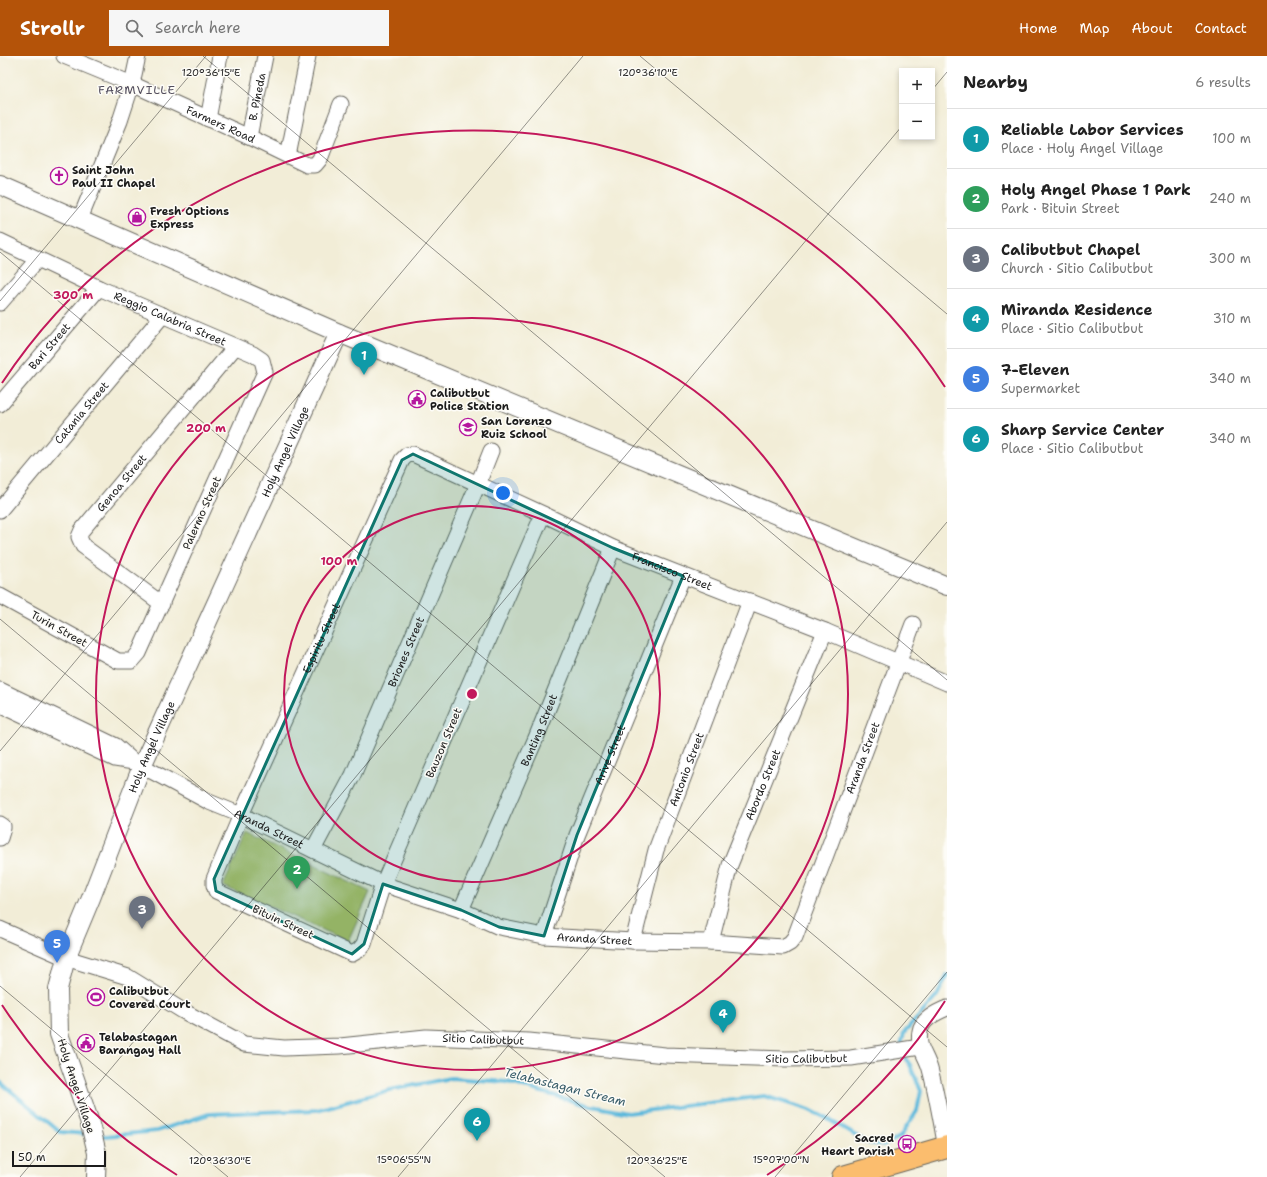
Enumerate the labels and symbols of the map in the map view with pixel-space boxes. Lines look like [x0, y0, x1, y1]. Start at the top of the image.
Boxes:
text: 120°36'15"E [182, 66, 240, 79]
text: 120°36'10"E [618, 66, 678, 79]
street label: B. Pineda [245, 71, 269, 122]
district label: FARMVILLE [98, 82, 176, 98]
street label: Farmers Road [184, 102, 258, 146]
place label: Saint John Paul II Chapel [72, 163, 155, 191]
church icon: Saint John Paul II Chapel [49, 166, 69, 186]
place label: Fresh Options Express [150, 204, 229, 232]
shop icon: Fresh Options Express [127, 207, 147, 227]
text: 300 m [53, 287, 93, 303]
street label: Reggio Calabria Street [112, 288, 229, 349]
street label: Bari Street [25, 319, 74, 373]
pin: 1 [351, 342, 377, 375]
street label: Catania Street [51, 378, 112, 447]
place label: Calibutbut Police Station [430, 386, 510, 414]
public building icon: Calibutbut Police Station [407, 389, 427, 409]
street label: Holy Angel Village [258, 403, 312, 500]
place label: San Lorenzo Ruiz School [481, 414, 552, 442]
school or university icon: San Lorenzo Ruiz School [458, 417, 478, 437]
text: 200 m [186, 420, 226, 436]
street label: Genoa Street [93, 451, 150, 515]
street label: Palermo Street [179, 474, 225, 552]
your location [493, 483, 513, 503]
street label: Francisco Street [630, 549, 715, 594]
text: 100 m [321, 553, 358, 569]
street label: Espiritu Street [299, 600, 344, 676]
street label: Turin Street [28, 607, 90, 651]
street label: Briones Street [384, 614, 428, 689]
centre of rings [465, 687, 479, 701]
street label: Banting Street [517, 692, 561, 769]
street label: Holy Angel Village [125, 698, 178, 795]
street label: Bauzon Street [422, 705, 466, 780]
street label: Aranda Street [842, 720, 883, 796]
street label: Arive Street [591, 722, 629, 787]
street label: Antonio Street [666, 730, 707, 809]
street label: Abordo Street [741, 747, 784, 822]
street label: Aranda Street [232, 806, 307, 852]
pin: 2 [284, 856, 310, 889]
pin: 3 [129, 896, 155, 929]
street label: Bituin Street [250, 901, 316, 943]
street label: Aranda Street [556, 929, 633, 948]
pin: 5 [44, 930, 70, 963]
place label: Calibutbut Covered Court [109, 984, 191, 1012]
sports icon: Calibutbut Covered Court [86, 987, 106, 1007]
pin: 4 [710, 1000, 736, 1033]
place label: Telabastagan Barangay Hall [99, 1030, 181, 1058]
street label: Sitio Calibutbut [442, 1030, 525, 1048]
public building icon: Telabastagan Barangay Hall [76, 1033, 96, 1053]
street label: Holy Angel Village [54, 1037, 98, 1135]
street label: Sitio Calibutbut [765, 1051, 848, 1067]
water label: Telabastagan Stream [503, 1064, 627, 1110]
pin: 6 [464, 1108, 490, 1141]
place label: Sacred Heart Parish [821, 1131, 895, 1159]
bus stop icon: Sacred Heart Parish [897, 1134, 917, 1154]
scale bar [12, 1149, 106, 1168]
text: 15°06'55"N [377, 1153, 431, 1166]
text: 15°07'00"N [753, 1153, 809, 1166]
text: 120°36'30"E [189, 1154, 251, 1167]
text: 120°36'25"E [626, 1154, 688, 1167]

